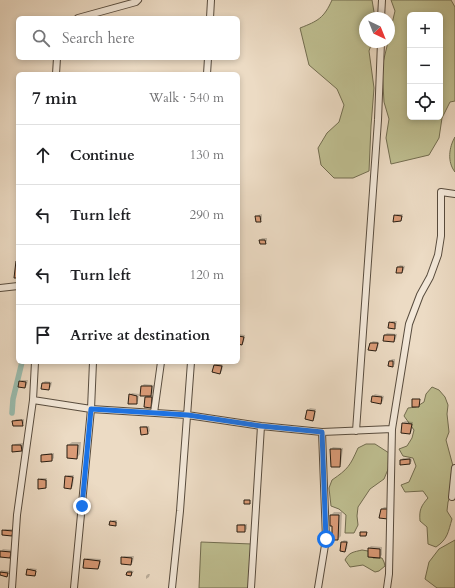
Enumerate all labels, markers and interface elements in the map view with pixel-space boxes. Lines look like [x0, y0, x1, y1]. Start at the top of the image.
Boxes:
north arrow [359, 12, 395, 48]
map controls [407, 12, 443, 120]
button: + [407, 12, 443, 48]
search box [16, 16, 240, 60]
icon: search [30, 27, 52, 49]
text: Search here [62, 28, 135, 48]
button: − [407, 48, 443, 84]
button: locate [407, 84, 443, 120]
text: 7 min [32, 87, 77, 110]
text: Walk · 540 m [149, 89, 224, 107]
icon: ahead [32, 144, 54, 166]
text: Continue [70, 145, 135, 165]
text: 130 m [190, 146, 224, 164]
icon: left [32, 204, 54, 226]
text: Turn left [70, 205, 131, 225]
text: 290 m [190, 206, 224, 224]
icon: left [32, 264, 54, 286]
text: Turn left [70, 265, 131, 285]
text: 120 m [190, 266, 224, 284]
icon: arrive [32, 324, 54, 346]
text: Arrive at destination [70, 325, 210, 345]
route end [73, 497, 91, 515]
route start [317, 530, 335, 548]

